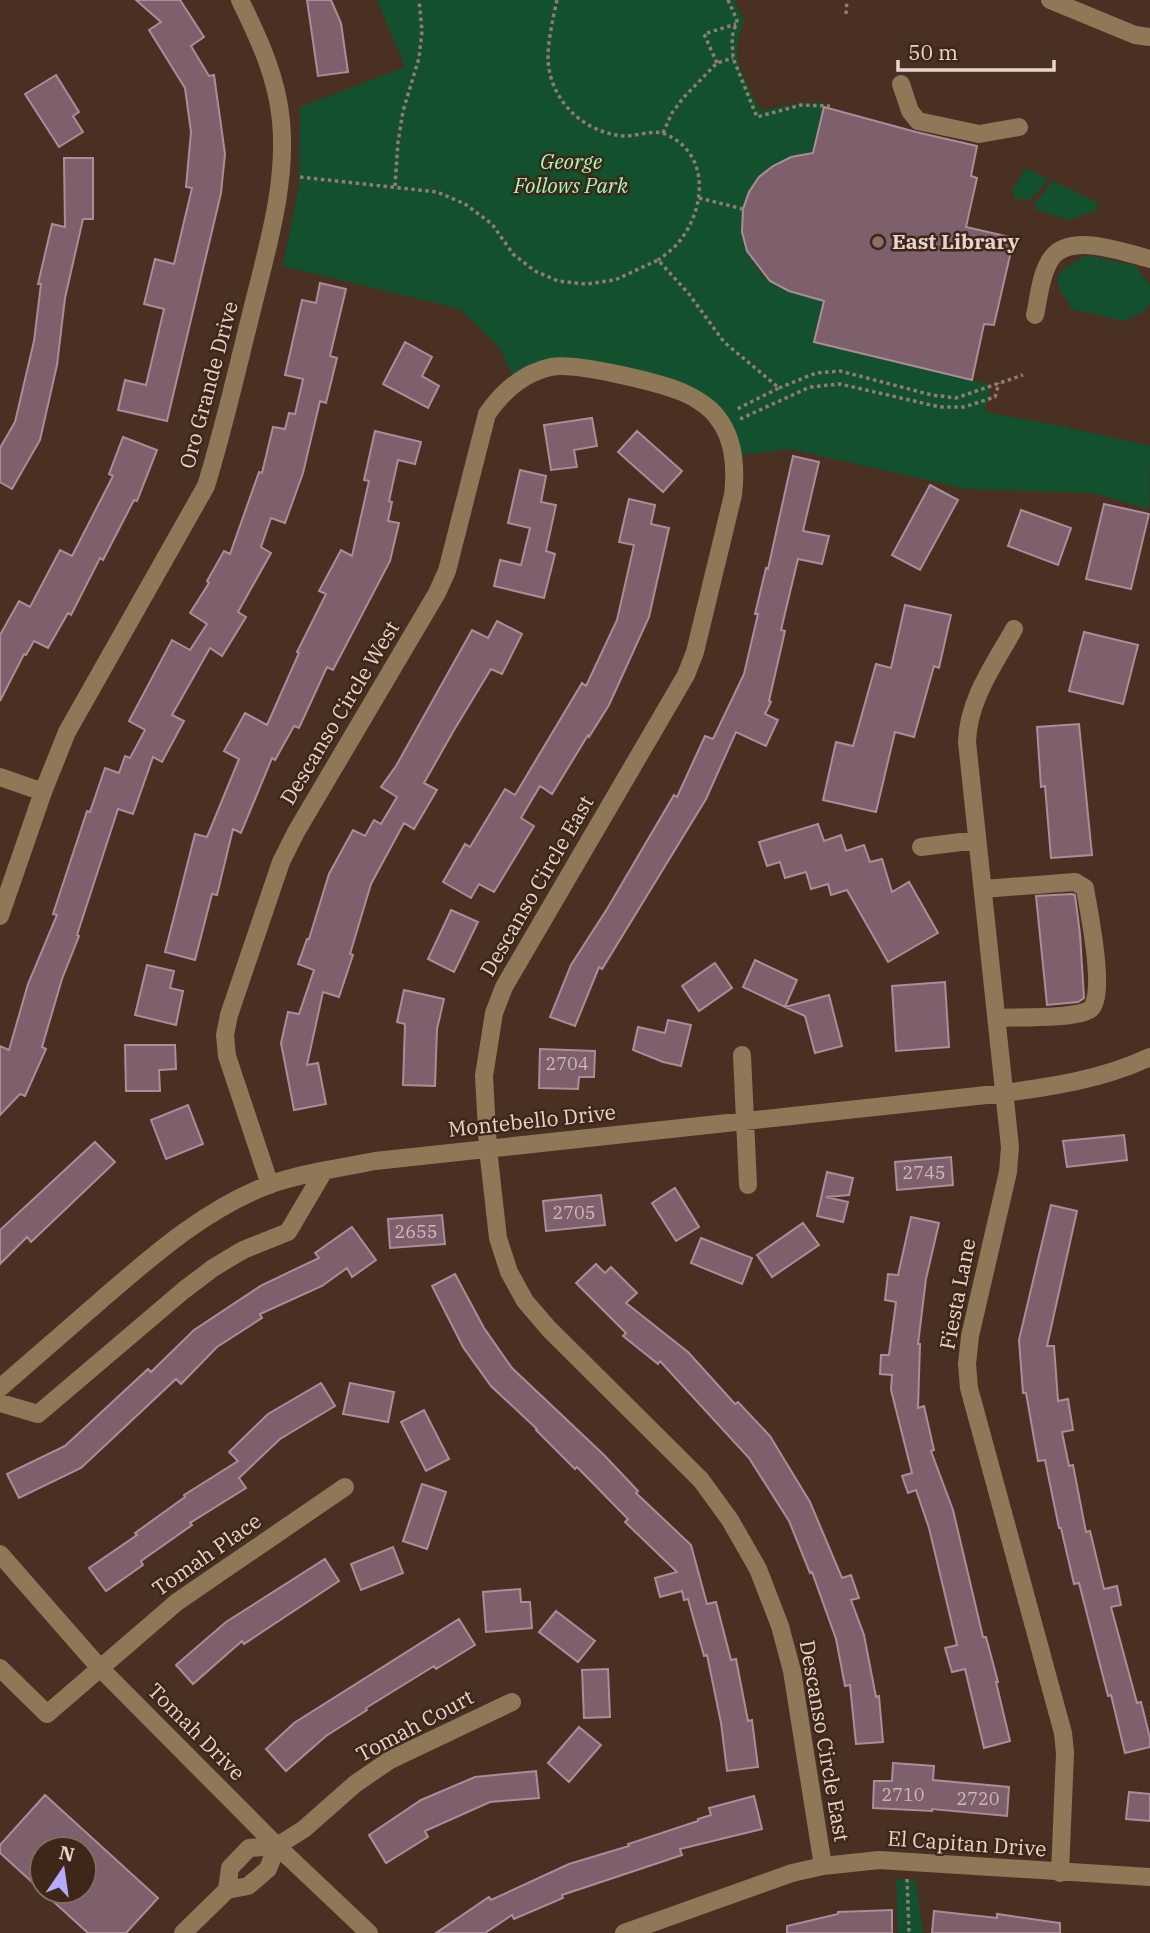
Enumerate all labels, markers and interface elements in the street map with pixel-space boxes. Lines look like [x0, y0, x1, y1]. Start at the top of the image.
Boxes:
scale bar [898, 28, 1054, 72]
text: 50 m [908, 38, 958, 66]
park label: George Follows Park [513, 147, 629, 199]
place label: East Library [892, 227, 1020, 255]
marker: East Library [870, 234, 886, 250]
street label: Oro Grande Drive [172, 298, 244, 472]
street label: Descanso Circle West [273, 615, 405, 810]
street label: Descanso Circle East [473, 790, 599, 981]
house number: 2704 [545, 1052, 589, 1075]
street label: Montebello Drive [447, 1097, 617, 1143]
house number: 2745 [902, 1161, 946, 1184]
house number: 2705 [552, 1201, 596, 1224]
house number: 2655 [394, 1220, 438, 1243]
street label: Fiesta Lane [932, 1236, 982, 1352]
street label: Tomah Place [146, 1506, 266, 1602]
street label: Descanso Circle East [793, 1638, 857, 1844]
street label: Tomah Drive [142, 1676, 252, 1786]
street label: Tomah Court [351, 1682, 478, 1768]
house number: 2710 [881, 1783, 925, 1806]
house number: 2720 [956, 1787, 1000, 1810]
street label: El Capitan Drive [887, 1823, 1047, 1863]
north arrow [28, 1835, 98, 1905]
text: N [57, 1840, 77, 1867]

